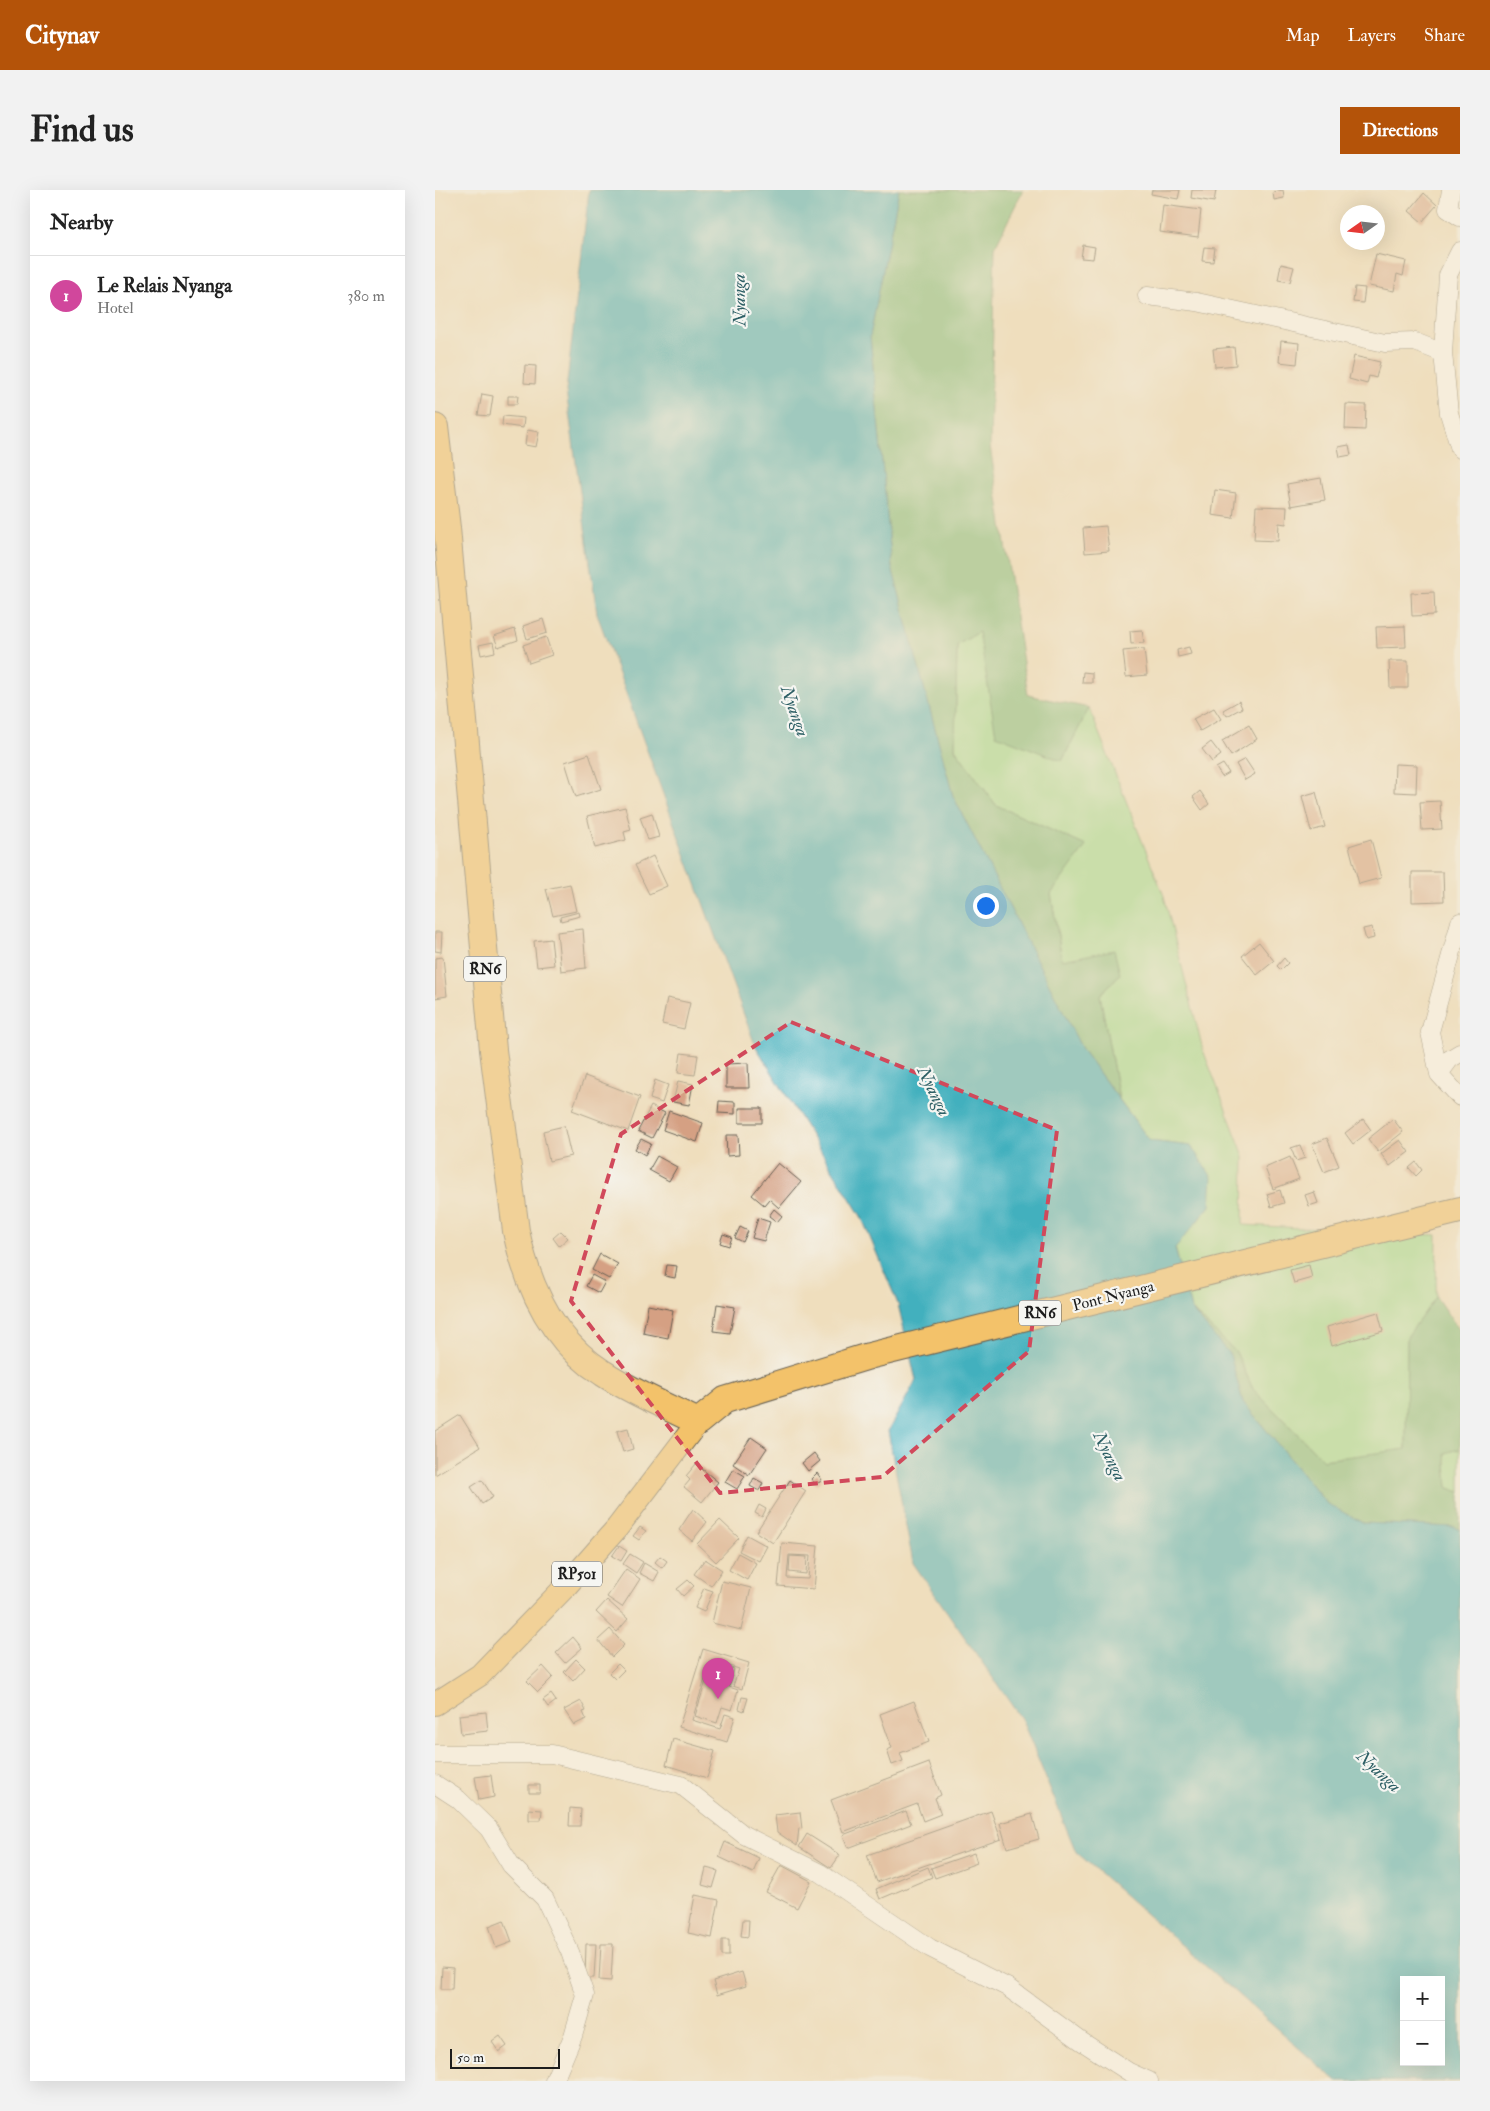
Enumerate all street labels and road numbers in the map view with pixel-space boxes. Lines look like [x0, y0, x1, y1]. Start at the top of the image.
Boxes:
road number: RN6 [464, 956, 506, 982]
street label: Pont Nyanga [1070, 1276, 1157, 1316]
road number: RN6 [1019, 1300, 1061, 1326]
road number: RP501 [552, 1562, 602, 1586]

